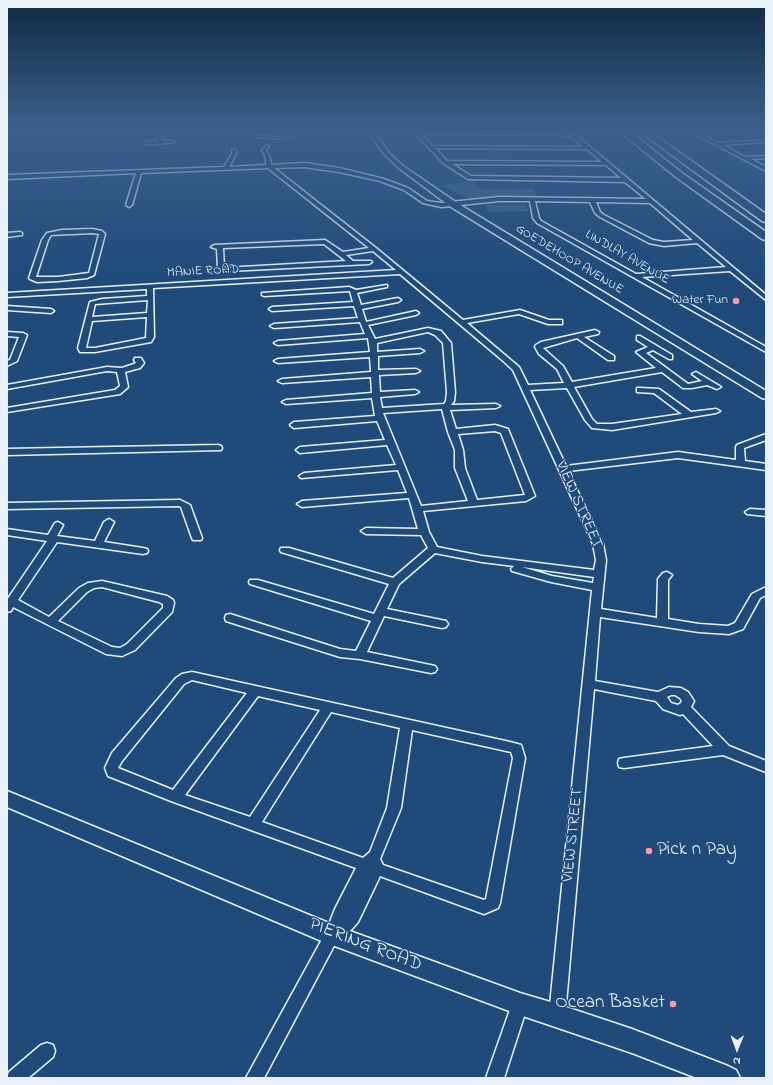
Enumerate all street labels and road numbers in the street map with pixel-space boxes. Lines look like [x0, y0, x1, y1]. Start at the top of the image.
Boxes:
street label: GOEDEHOOP AVENUE [512, 222, 626, 298]
street label: LINDLAY AVENUE [582, 227, 672, 289]
street label: MANIE ROAD [167, 262, 239, 282]
street label: VIEW STREET [550, 458, 606, 552]
street label: VIEW STREET [560, 787, 588, 883]
street label: PIERING ROAD [305, 914, 425, 978]

